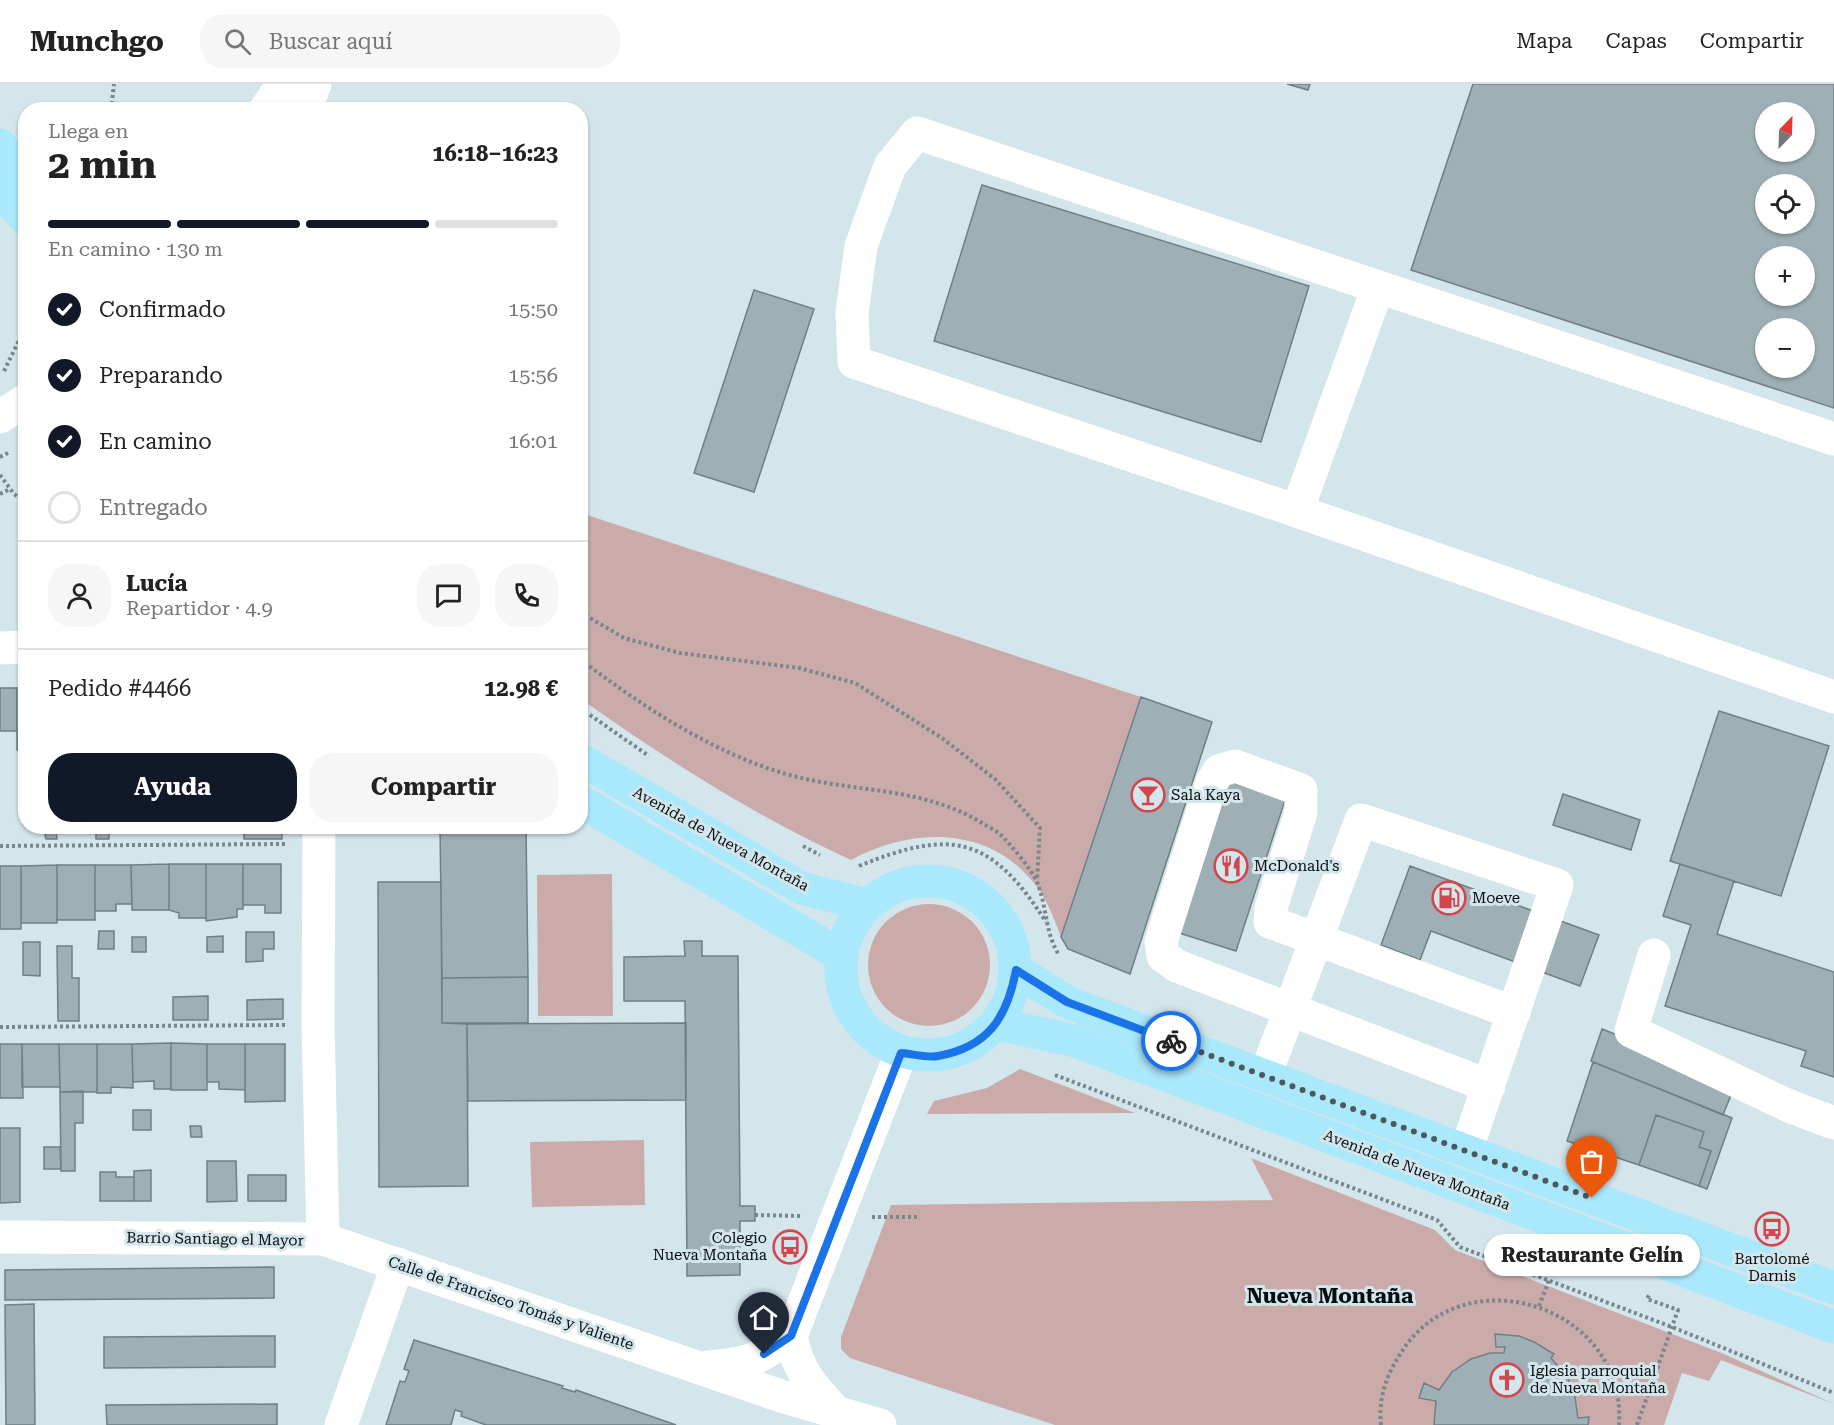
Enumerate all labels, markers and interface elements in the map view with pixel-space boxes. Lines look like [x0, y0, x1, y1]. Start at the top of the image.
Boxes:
search box [200, 14, 620, 68]
text: Munchgo [30, 25, 164, 58]
icon: search [221, 25, 254, 58]
text: Buscar aquí [269, 29, 393, 54]
text: Mapa [1516, 29, 1572, 53]
text: Capas [1605, 29, 1667, 53]
text: Compartir [1700, 29, 1804, 53]
north arrow [1755, 102, 1815, 162]
map controls [1755, 102, 1815, 378]
text: Llega en [48, 119, 128, 143]
text: 16:18–16:23 [432, 141, 558, 166]
text: 2 min [48, 142, 156, 188]
button: locate [1755, 174, 1815, 234]
text: En camino · 130 m [48, 237, 223, 261]
button: + [1755, 246, 1815, 306]
icon: check [48, 293, 81, 326]
text: Confirmado [99, 297, 226, 322]
text: 15:50 [508, 297, 558, 321]
button: − [1755, 318, 1815, 378]
icon: check [48, 359, 81, 392]
text: Preparando [99, 363, 223, 388]
text: 15:56 [508, 363, 558, 387]
icon: check [48, 425, 81, 458]
text: En camino [99, 429, 212, 454]
text: 16:01 [508, 429, 558, 453]
text: Entregado [99, 495, 208, 520]
button: person [48, 564, 111, 627]
button: chat [417, 564, 480, 627]
button: phone [495, 564, 558, 627]
text: Lucía [126, 571, 187, 596]
text: Repartidor · 4.9 [126, 596, 273, 620]
text: Pedido #4466 [48, 676, 191, 701]
text: 12.98 € [484, 676, 558, 701]
button: Ayuda [48, 753, 297, 822]
button: Compartir [309, 753, 558, 822]
bar icon: Sala Kaya [1130, 777, 1166, 813]
street label: Avenida de Nueva Montaña [630, 783, 812, 895]
place label: Sala Kaya [1171, 786, 1240, 804]
restaurant icon: McDonald's [1213, 848, 1249, 884]
place label: McDonald's [1254, 857, 1340, 875]
fuel station icon: Moeve [1431, 880, 1467, 916]
place label: Moeve [1472, 889, 1520, 907]
courier [1141, 1011, 1201, 1071]
icon: bike [1155, 1025, 1188, 1058]
street label: Avenida de Nueva Montaña [1321, 1126, 1513, 1214]
pin [1566, 1136, 1617, 1198]
icon: bag [1575, 1145, 1608, 1178]
bus stop icon: Bartolomé Darnis [1754, 1211, 1790, 1247]
street label: Barrio Santiago el Mayor [126, 1228, 304, 1250]
place label: Colegio Nueva Montaña [653, 1229, 767, 1264]
bus stop icon: Colegio Nueva Montaña [772, 1229, 808, 1265]
callout: Restaurante Gelín [1484, 1234, 1700, 1276]
text: Restaurante Gelín [1501, 1243, 1683, 1267]
place label: Bartolomé Darnis [1735, 1250, 1809, 1285]
street label: Calle de Francisco Tomás y Valiente [386, 1252, 636, 1354]
district label: Nueva Montaña [1247, 1284, 1414, 1308]
pin [738, 1292, 789, 1354]
icon: home [747, 1301, 780, 1334]
church icon: Iglesia parroquial de Nueva Montaña [1489, 1362, 1525, 1398]
place label: Iglesia parroquial de Nueva Montaña [1530, 1362, 1666, 1397]

